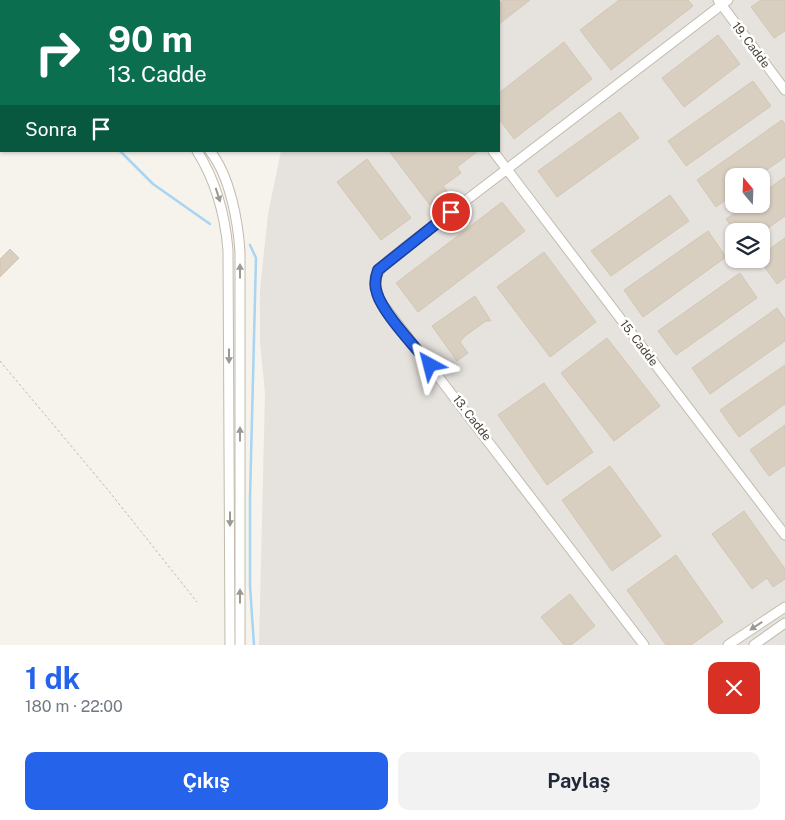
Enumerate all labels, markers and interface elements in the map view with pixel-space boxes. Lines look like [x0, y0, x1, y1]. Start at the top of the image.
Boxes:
text: 90 m [108, 19, 193, 60]
street label: 19. Cadde [729, 19, 773, 71]
icon: right [25, 20, 90, 85]
text: 13. Cadde [108, 61, 207, 87]
icon: arrive [87, 115, 115, 143]
text: Sonra [25, 118, 77, 140]
north arrow [725, 168, 770, 212]
map controls [725, 168, 770, 268]
one-way arrow [214, 188, 222, 203]
pin [430, 191, 472, 233]
icon: arrive [437, 198, 465, 226]
button: layers [725, 223, 770, 268]
one-way arrow [236, 263, 244, 279]
street label: 15. Cadde [617, 317, 661, 369]
position arrow [403, 338, 455, 390]
one-way arrow [225, 349, 233, 365]
street label: 13. Cadde [450, 392, 494, 444]
one-way arrow [236, 426, 244, 442]
one-way arrow [226, 511, 234, 527]
one-way arrow [236, 588, 244, 604]
one-way arrow [750, 621, 763, 631]
text: 1 dk [25, 660, 80, 696]
button: close [708, 662, 760, 714]
text: 180 m · 22:00 [25, 697, 123, 716]
button: Çıkış [25, 752, 388, 810]
button: Paylaş [398, 752, 760, 810]

